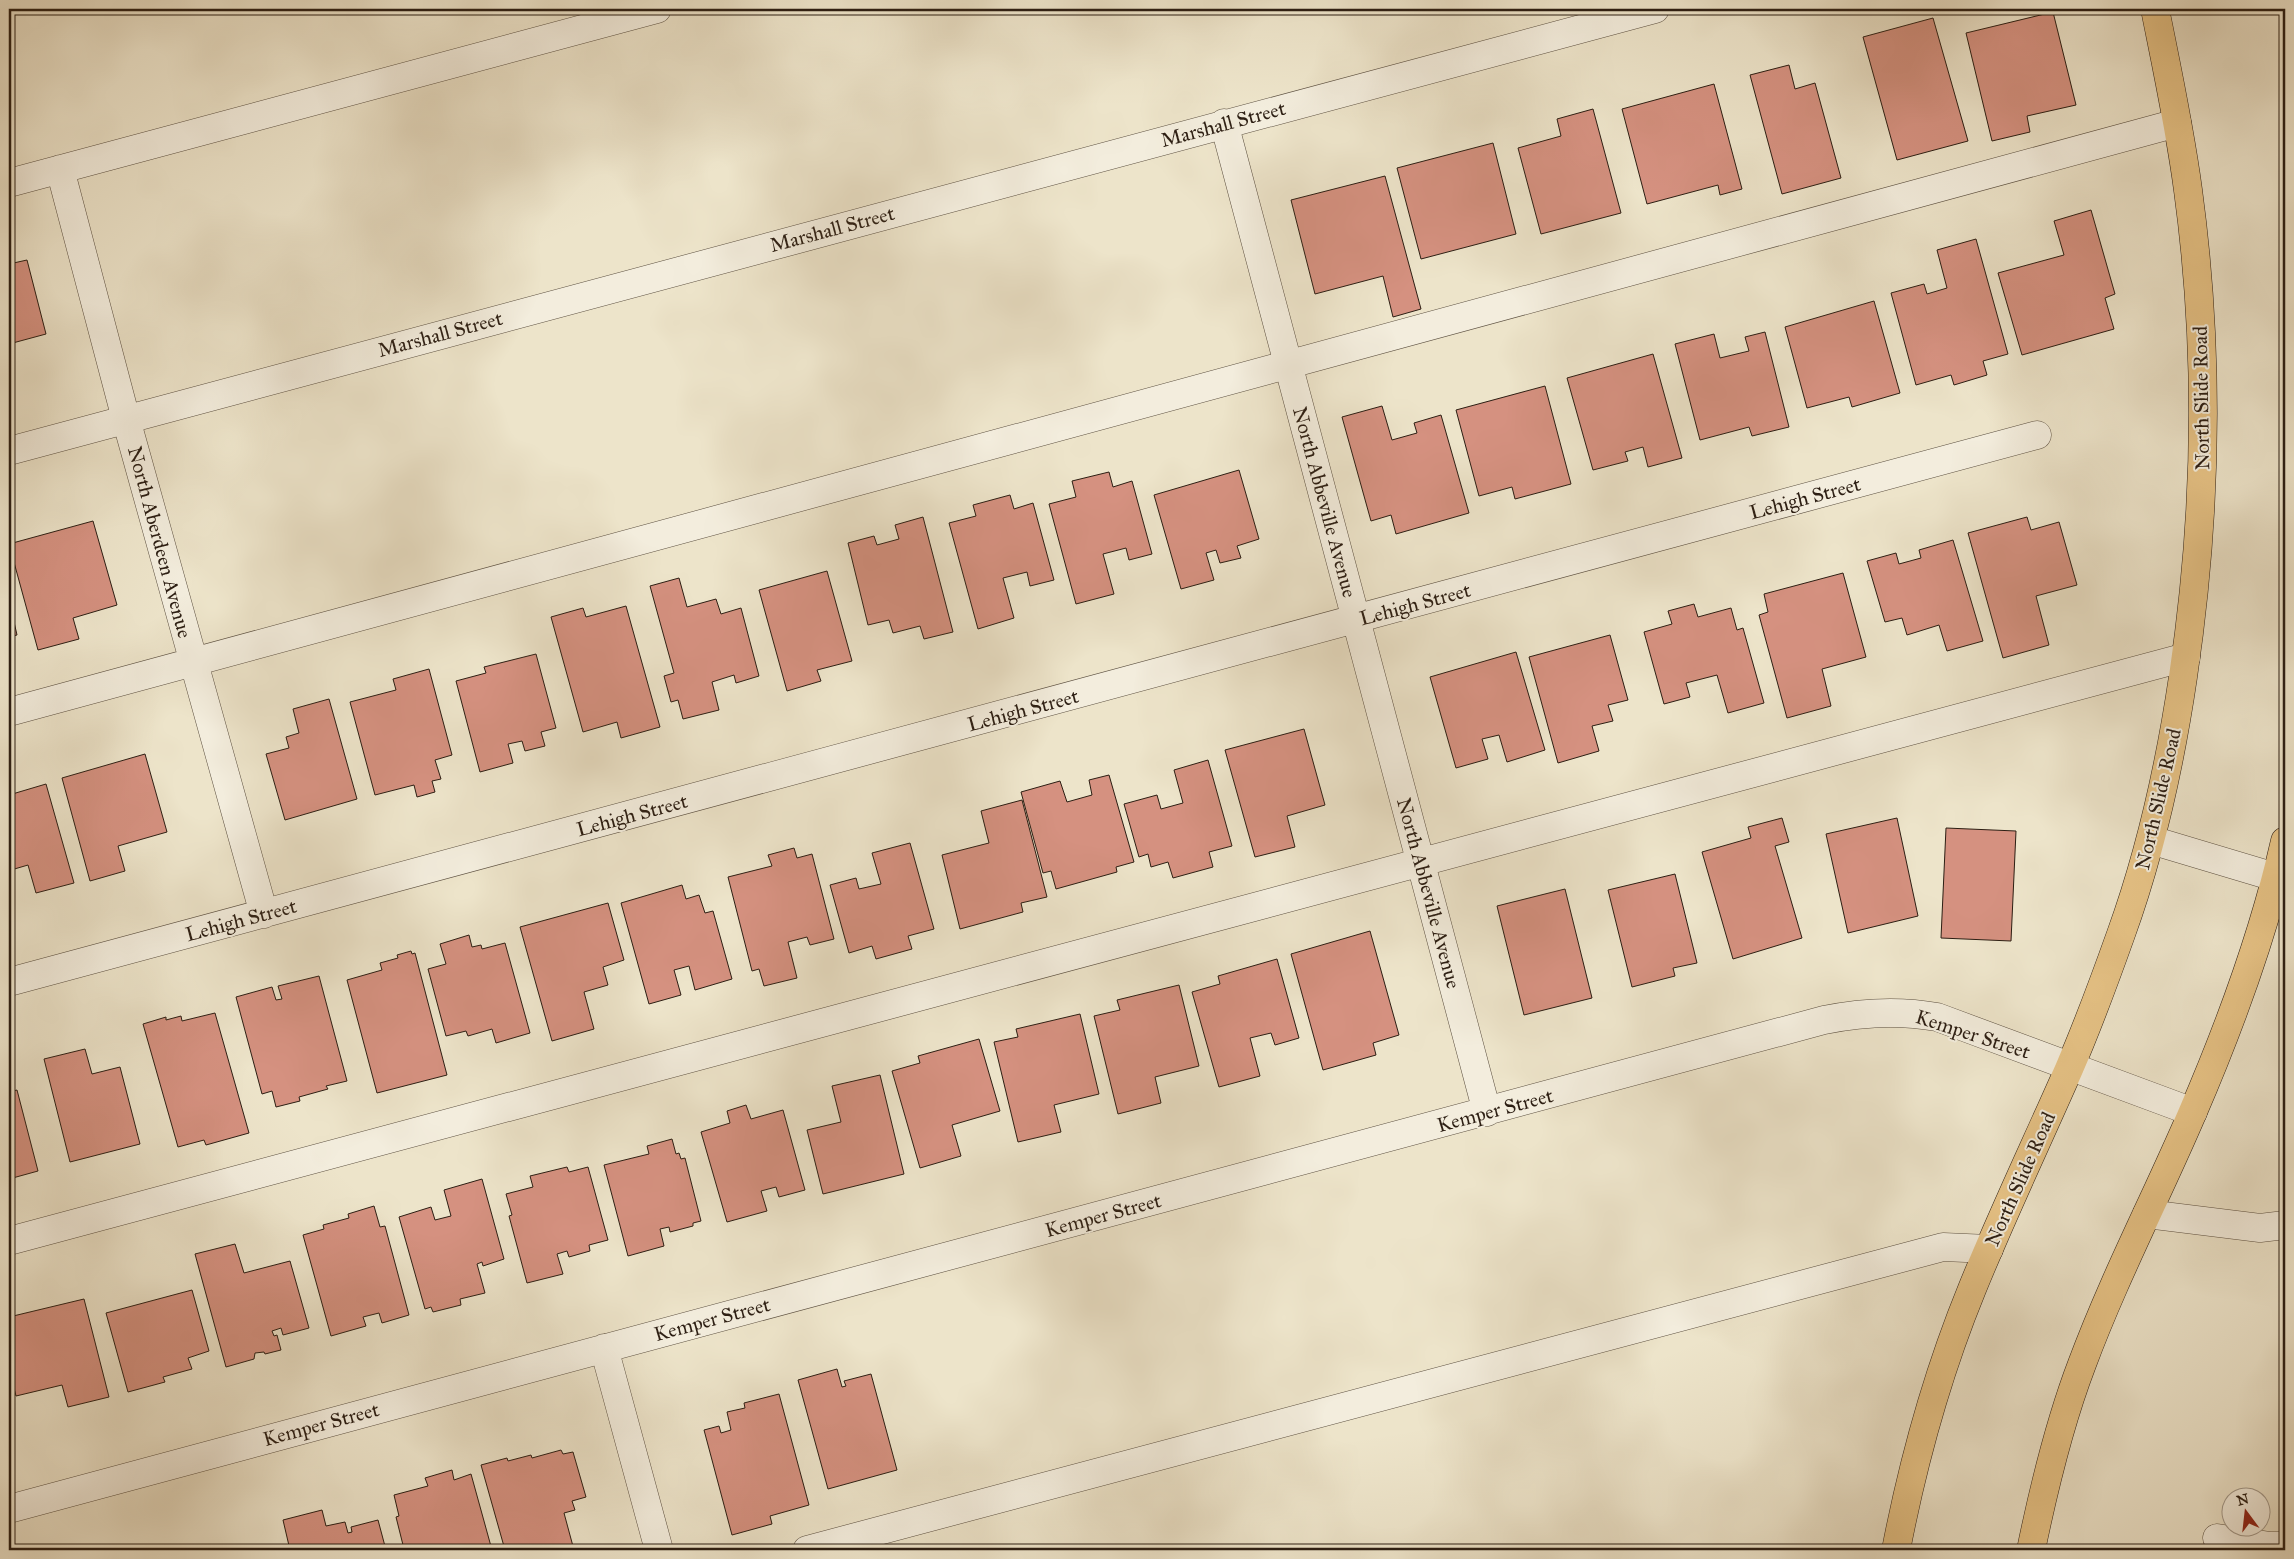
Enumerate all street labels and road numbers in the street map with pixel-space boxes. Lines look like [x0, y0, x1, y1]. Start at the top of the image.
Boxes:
street label: Marshall Street [1158, 96, 1288, 152]
street label: Marshall Street [767, 201, 897, 257]
street label: Marshall Street [375, 306, 505, 362]
street label: North Slide Road [2188, 326, 2214, 470]
street label: North Abbeville Avenue [1288, 404, 1362, 600]
street label: North Aberdeen Avenue [123, 443, 197, 641]
street label: Lehigh Street [1747, 472, 1863, 525]
street label: Lehigh Street [1357, 578, 1473, 631]
street label: Lehigh Street [965, 684, 1081, 737]
street label: North Slide Road [2130, 726, 2186, 872]
street label: Lehigh Street [574, 789, 690, 842]
street label: North Abbeville Avenue [1392, 795, 1466, 991]
street label: Lehigh Street [183, 894, 299, 947]
street label: Kemper Street [1913, 1004, 2033, 1064]
street label: Kemper Street [1434, 1083, 1556, 1137]
street label: North Slide Road [1980, 1108, 2060, 1250]
street label: Kemper Street [1042, 1188, 1164, 1242]
street label: Kemper Street [651, 1292, 773, 1346]
street label: Kemper Street [260, 1397, 382, 1451]

